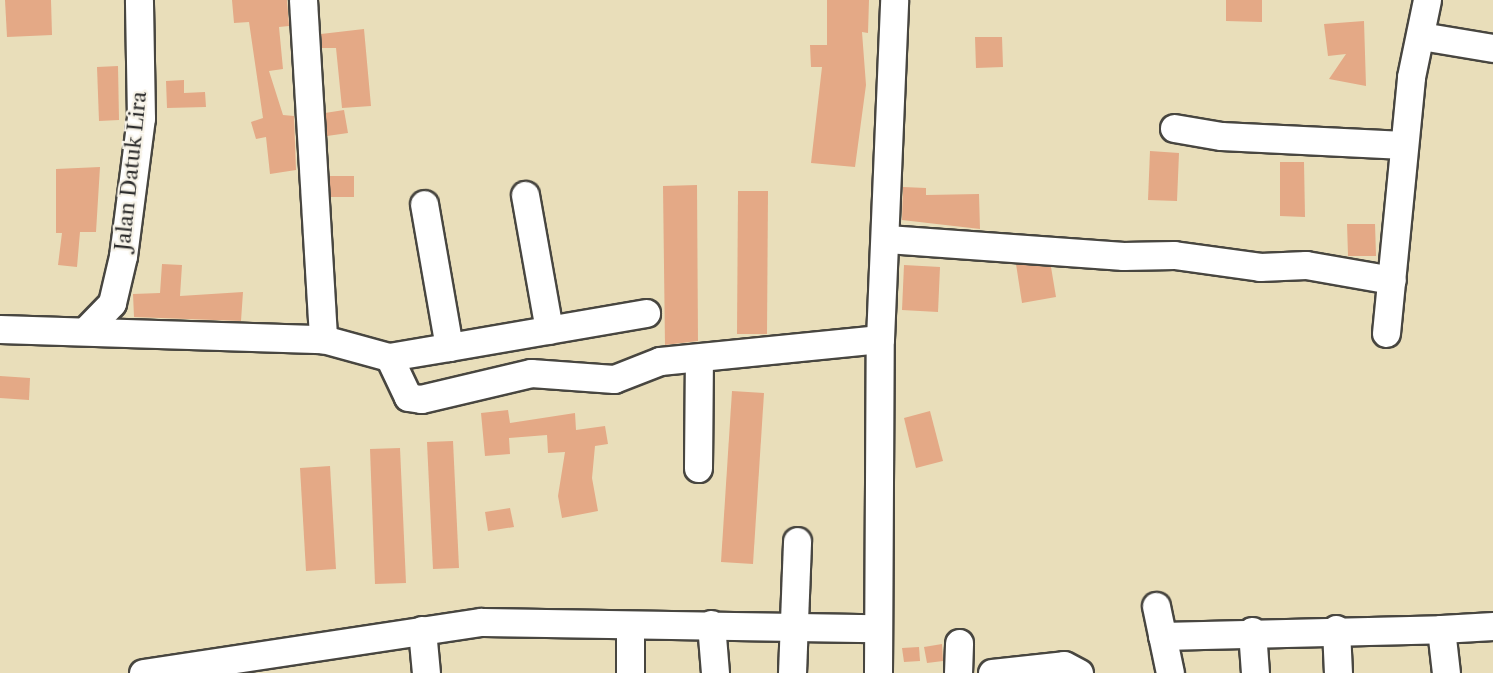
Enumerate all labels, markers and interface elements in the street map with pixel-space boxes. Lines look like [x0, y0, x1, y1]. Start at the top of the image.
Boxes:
street label: Jalan Datuk Lira [110, 90, 152, 252]

